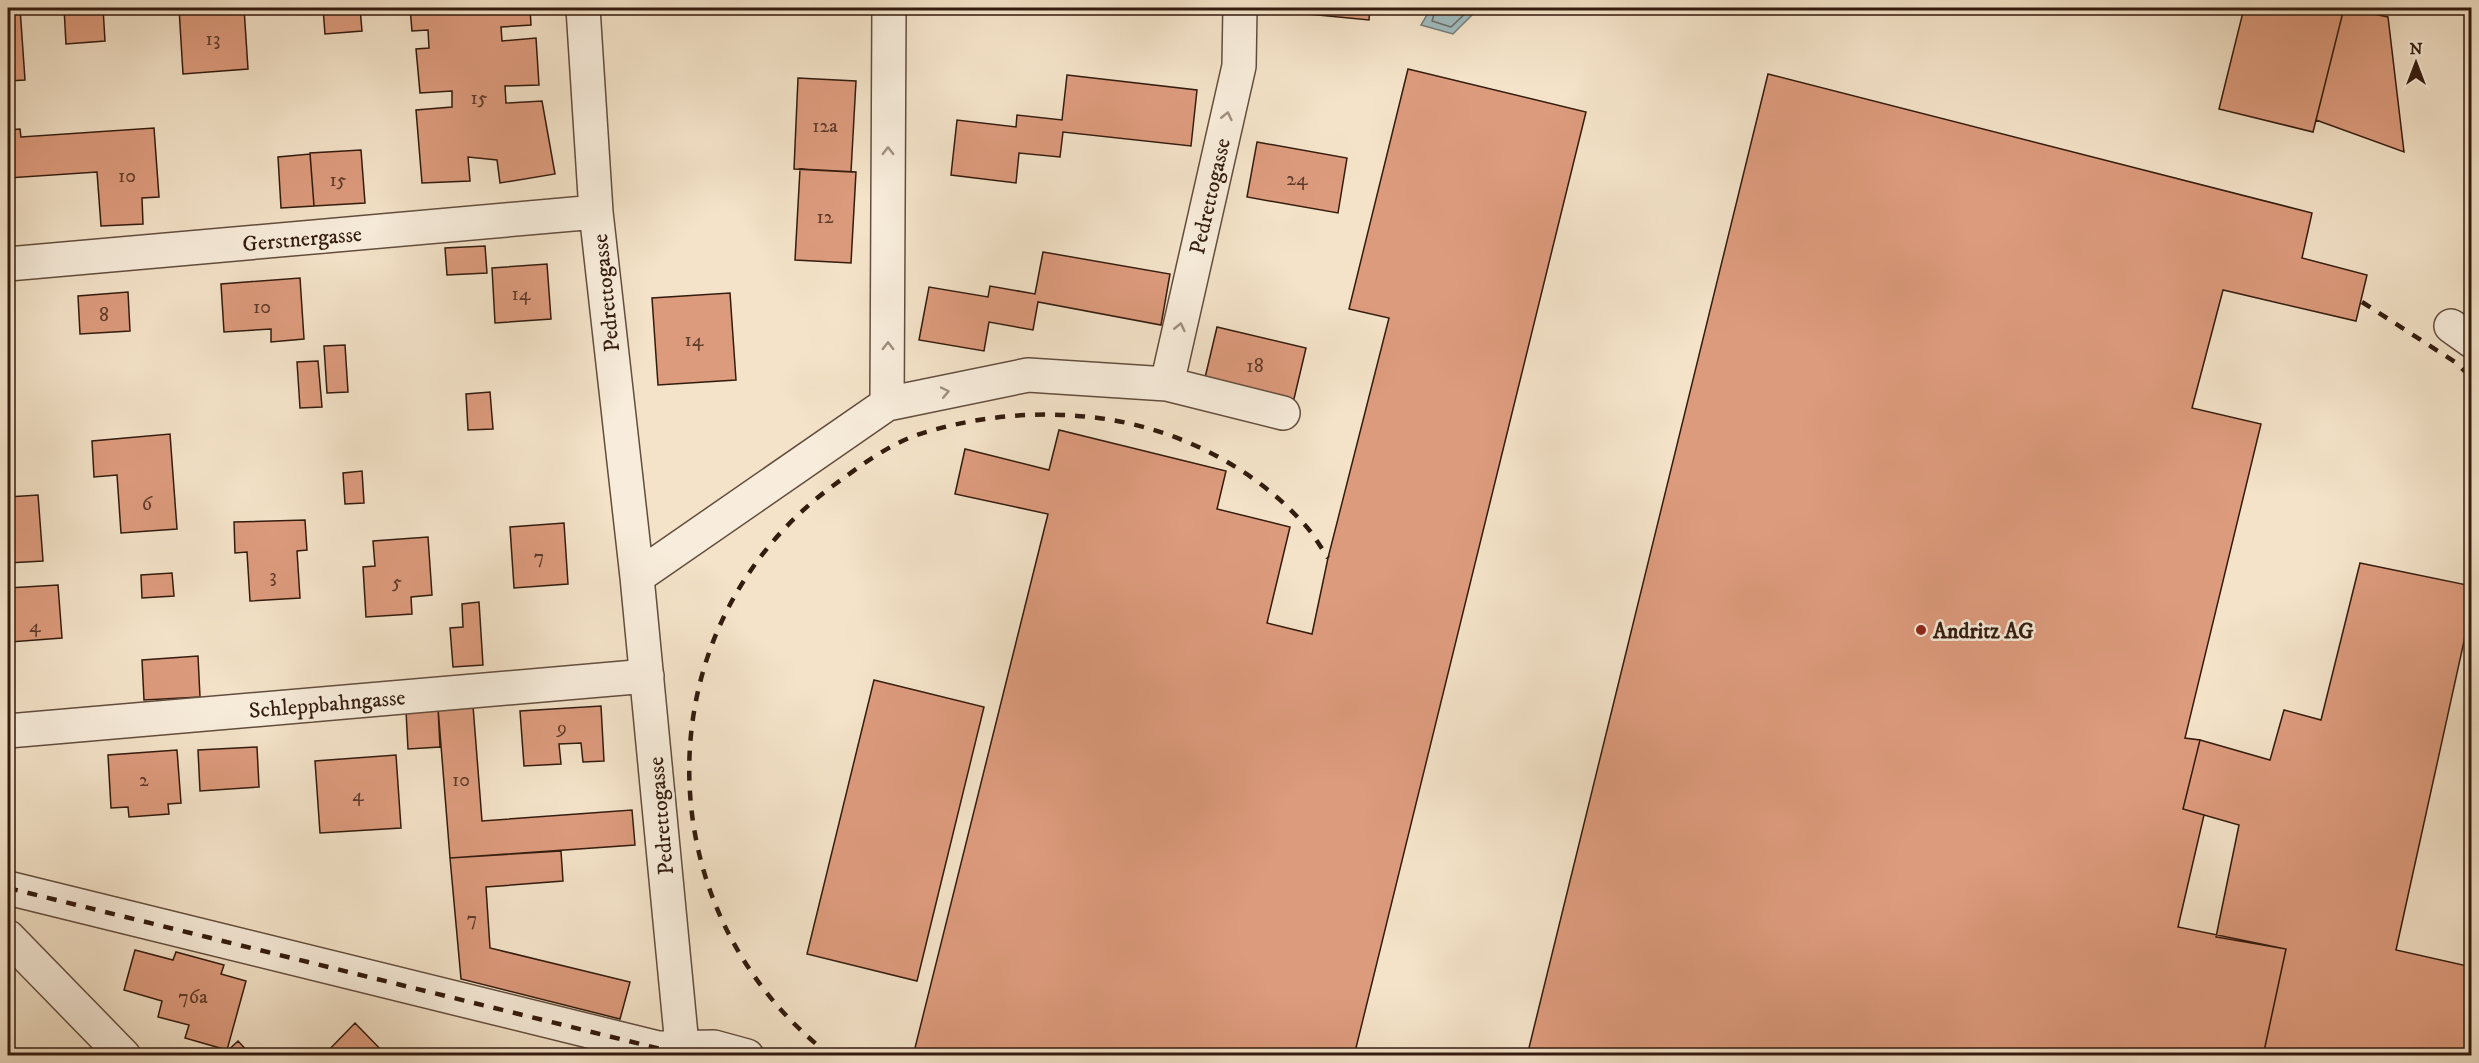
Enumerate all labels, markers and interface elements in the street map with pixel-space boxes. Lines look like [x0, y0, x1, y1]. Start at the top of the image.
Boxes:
house number: 13 [206, 27, 220, 52]
north arrow [2386, 33, 2446, 93]
text: N [2409, 39, 2423, 59]
house number: 15 [470, 86, 488, 111]
one-way arrow [1220, 111, 1233, 121]
house number: 12a [812, 114, 838, 139]
street label: Pedrettogasse [1184, 136, 1237, 257]
one-way arrow [882, 146, 894, 155]
house number: 10 [118, 164, 136, 189]
house number: 24 [1286, 167, 1308, 192]
house number: 15 [329, 168, 347, 193]
house number: 12 [816, 205, 834, 230]
street label: Gerstnergasse [241, 221, 363, 258]
street label: Pedrettogasse [587, 232, 626, 353]
house number: 14 [512, 282, 531, 307]
house number: 10 [253, 295, 271, 320]
house number: 8 [99, 303, 109, 328]
one-way arrow [1173, 322, 1186, 332]
house number: 14 [685, 328, 704, 353]
one-way arrow [882, 341, 894, 350]
house number: 18 [1246, 354, 1264, 379]
one-way arrow [939, 386, 949, 399]
house number: 6 [142, 492, 153, 517]
house number: 7 [534, 545, 544, 570]
house number: 3 [269, 564, 277, 589]
house number: 5 [392, 570, 402, 595]
house number: 4 [29, 614, 41, 639]
place label: Andritz AG [1932, 618, 2034, 645]
marker: Andritz AG [1914, 623, 1928, 637]
street label: Schleppbahngasse [248, 684, 406, 725]
house number: 9 [556, 716, 567, 741]
street label: Pedrettogasse [643, 756, 680, 876]
house number: 2 [139, 768, 149, 793]
house number: 10 [452, 768, 470, 793]
house number: 4 [352, 783, 364, 808]
house number: 7 [467, 907, 477, 932]
house number: 76a [178, 985, 208, 1010]

